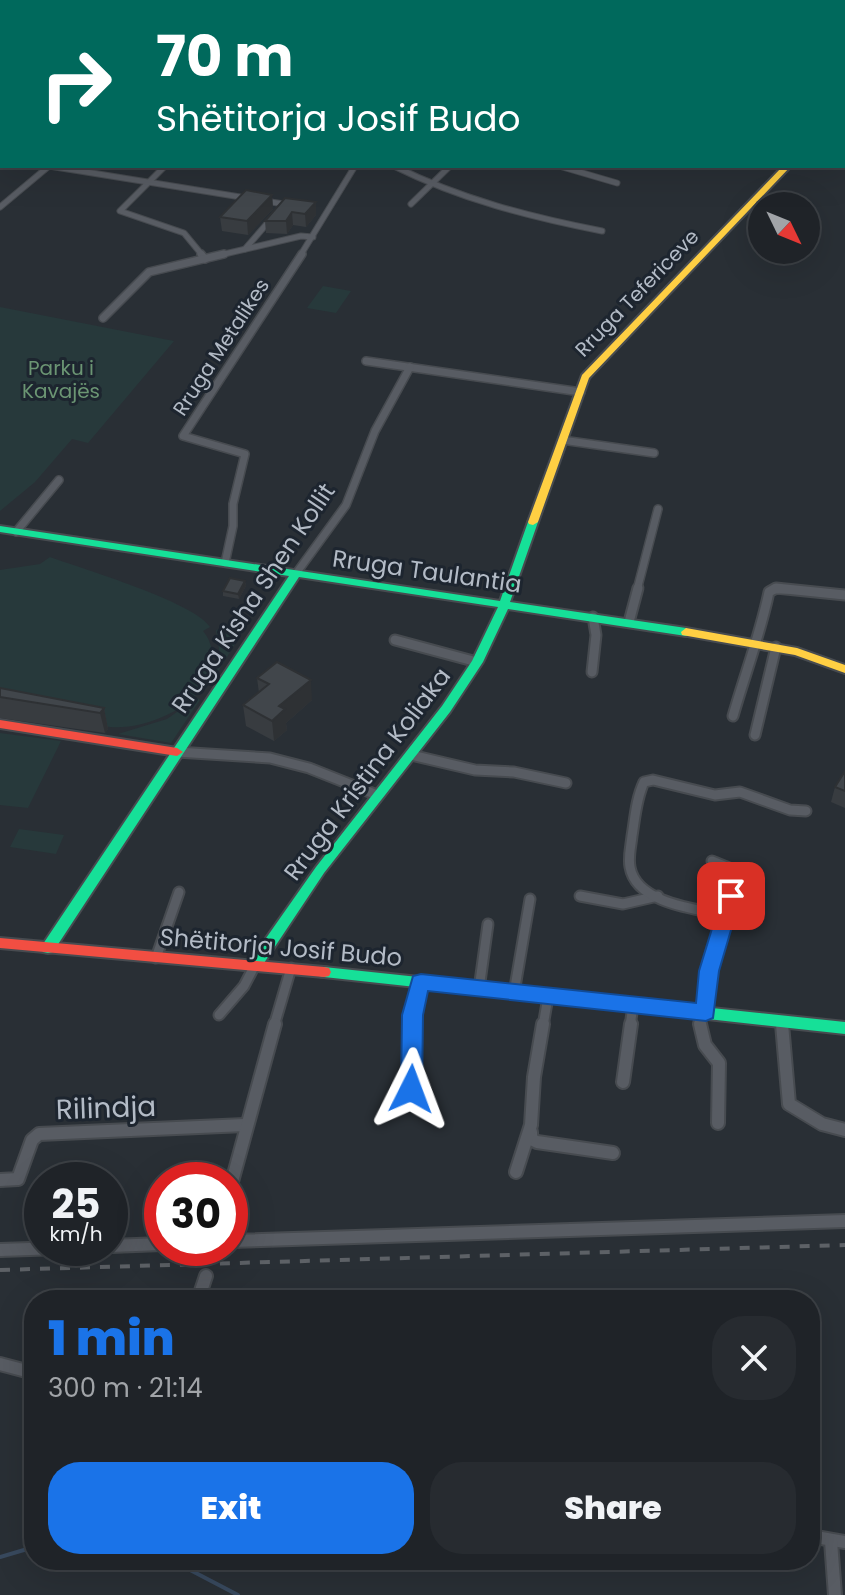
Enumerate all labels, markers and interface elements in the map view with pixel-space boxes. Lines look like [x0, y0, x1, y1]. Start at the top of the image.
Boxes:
text: 70 m [156, 17, 294, 96]
icon: right [24, 32, 128, 136]
text: Shëtitorja Josif Budo [156, 93, 521, 144]
north arrow [748, 192, 820, 264]
map controls [748, 192, 820, 264]
street label: Rruga Tefericeve [569, 223, 705, 363]
street label: Rruga Metalikes [166, 273, 276, 421]
park label: Parku i Kavajës [22, 354, 100, 405]
street label: Rruga Kisha Shen Kollit [164, 477, 342, 719]
street label: Rruga Taulantia [330, 541, 524, 601]
street label: Rruga Kristina Koliaka [276, 661, 458, 887]
pin [697, 862, 765, 930]
icon: arrive [709, 874, 753, 918]
street label: Shëtitorja Josif Budo [158, 920, 404, 974]
position arrow [369, 1047, 453, 1131]
street label: Rilindja [55, 1087, 157, 1129]
speed limit sign: 30 [144, 1162, 248, 1266]
text: 25 [52, 1176, 100, 1232]
text: km/h [49, 1220, 103, 1248]
text: 1 min [48, 1305, 175, 1372]
button: close [712, 1316, 796, 1400]
text: 300 m · 21:14 [48, 1370, 203, 1406]
button: Exit [48, 1462, 414, 1554]
button: Share [430, 1462, 796, 1554]

